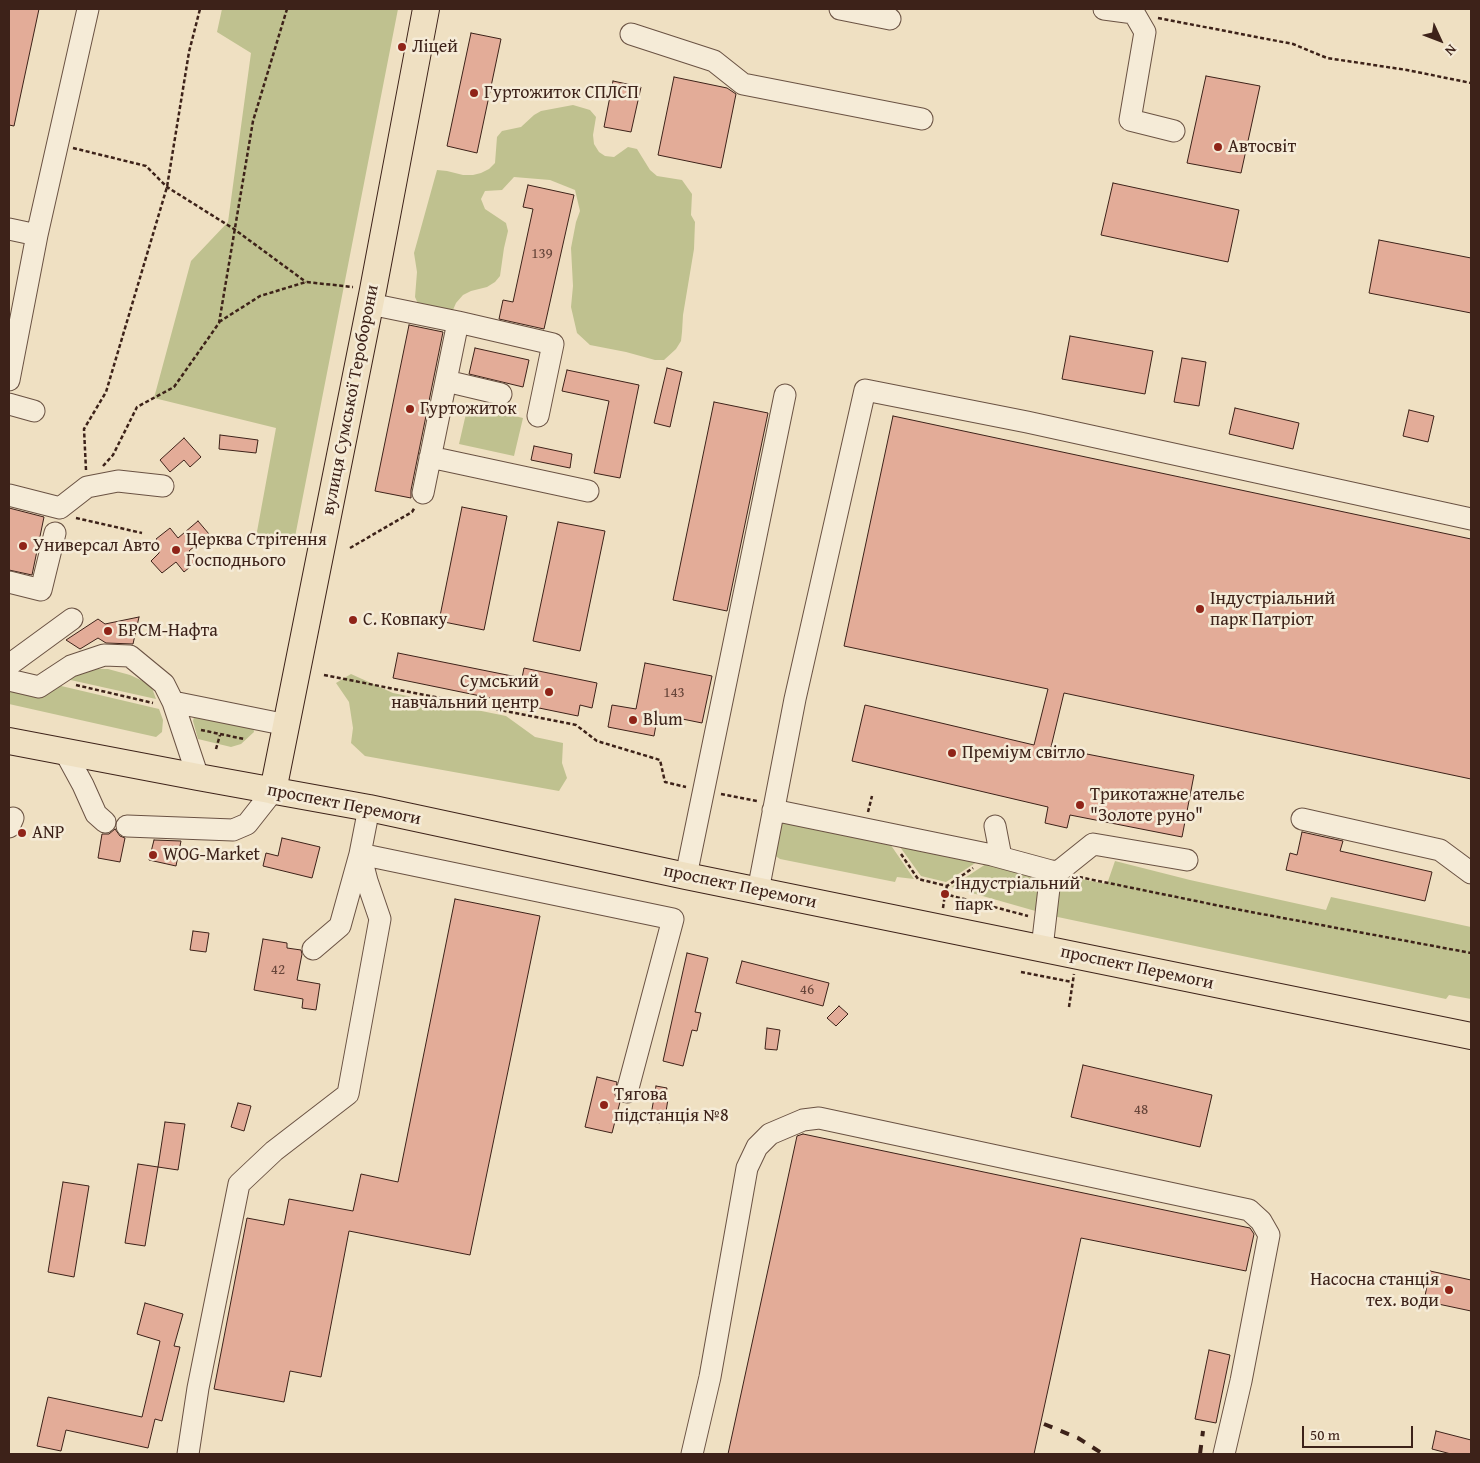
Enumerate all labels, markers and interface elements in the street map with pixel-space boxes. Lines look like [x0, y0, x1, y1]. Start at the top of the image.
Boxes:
north arrow [1415, 15, 1465, 65]
place label: Ліцей [412, 36, 458, 58]
text: N [1440, 40, 1461, 60]
marker: Ліцей [396, 41, 408, 53]
place label: Гуртожиток СПЛСП [484, 82, 639, 104]
marker: Гуртожиток СПЛСП [468, 87, 480, 99]
place label: Автосвіт [1228, 136, 1296, 158]
marker: Автосвіт [1212, 141, 1224, 153]
house number: 139 [531, 245, 553, 263]
street label: вулиця Сумської Тероборони [318, 283, 384, 517]
place label: Гуртожиток [420, 398, 517, 420]
marker: Гуртожиток [404, 403, 416, 415]
place label: Церква Стрітення Господнього [186, 529, 327, 572]
place label: Универсал Авто [33, 535, 160, 557]
marker: Универсал Авто [17, 540, 29, 552]
marker: Церква Стрітення Господнього [170, 544, 182, 556]
place label: Індустріальний парк Патріот [1210, 588, 1335, 630]
marker: Індустріальний парк Патріот [1194, 603, 1206, 615]
place label: С. Ковпаку [363, 609, 447, 631]
marker: С. Ковпаку [347, 614, 359, 626]
place label: БРСМ-Нафта [118, 620, 218, 642]
marker: БРСМ-Нафта [102, 625, 114, 637]
place label: Сумський навчальний центр [391, 671, 539, 714]
house number: 143 [663, 684, 685, 702]
marker: Сумський навчальний центр [543, 686, 555, 698]
place label: Blum [643, 709, 683, 731]
marker: Blum [627, 714, 639, 726]
place label: Преміум світло [962, 742, 1085, 764]
marker: Преміум світло [946, 747, 958, 759]
street label: проспект Перемоги [265, 779, 423, 831]
place label: Трикотажне ательє "Золоте руно" [1090, 784, 1244, 826]
marker: Трикотажне ательє "Золоте руно" [1074, 799, 1086, 811]
place label: ANP [32, 822, 64, 844]
marker: ANP [16, 827, 28, 839]
place label: WOG-Market [163, 844, 260, 866]
marker: WOG-Market [147, 849, 159, 861]
street label: проспект Перемоги [661, 860, 819, 914]
place label: Індустріальний парк [955, 873, 1080, 916]
marker: Індустріальний парк [939, 888, 951, 900]
street label: проспект Перемоги [1058, 941, 1216, 995]
house number: 42 [271, 961, 285, 979]
house number: 46 [800, 981, 814, 999]
place label: Тягова підстанція №8 [614, 1084, 729, 1126]
marker: Тягова підстанція №8 [598, 1099, 610, 1111]
house number: 48 [1134, 1101, 1148, 1119]
place label: Насосна станція тех. води [1310, 1269, 1439, 1312]
marker: Насосна станція тех. води [1443, 1284, 1455, 1296]
scale bar [1305, 1416, 1416, 1448]
text: 50 m [1310, 1424, 1340, 1445]

